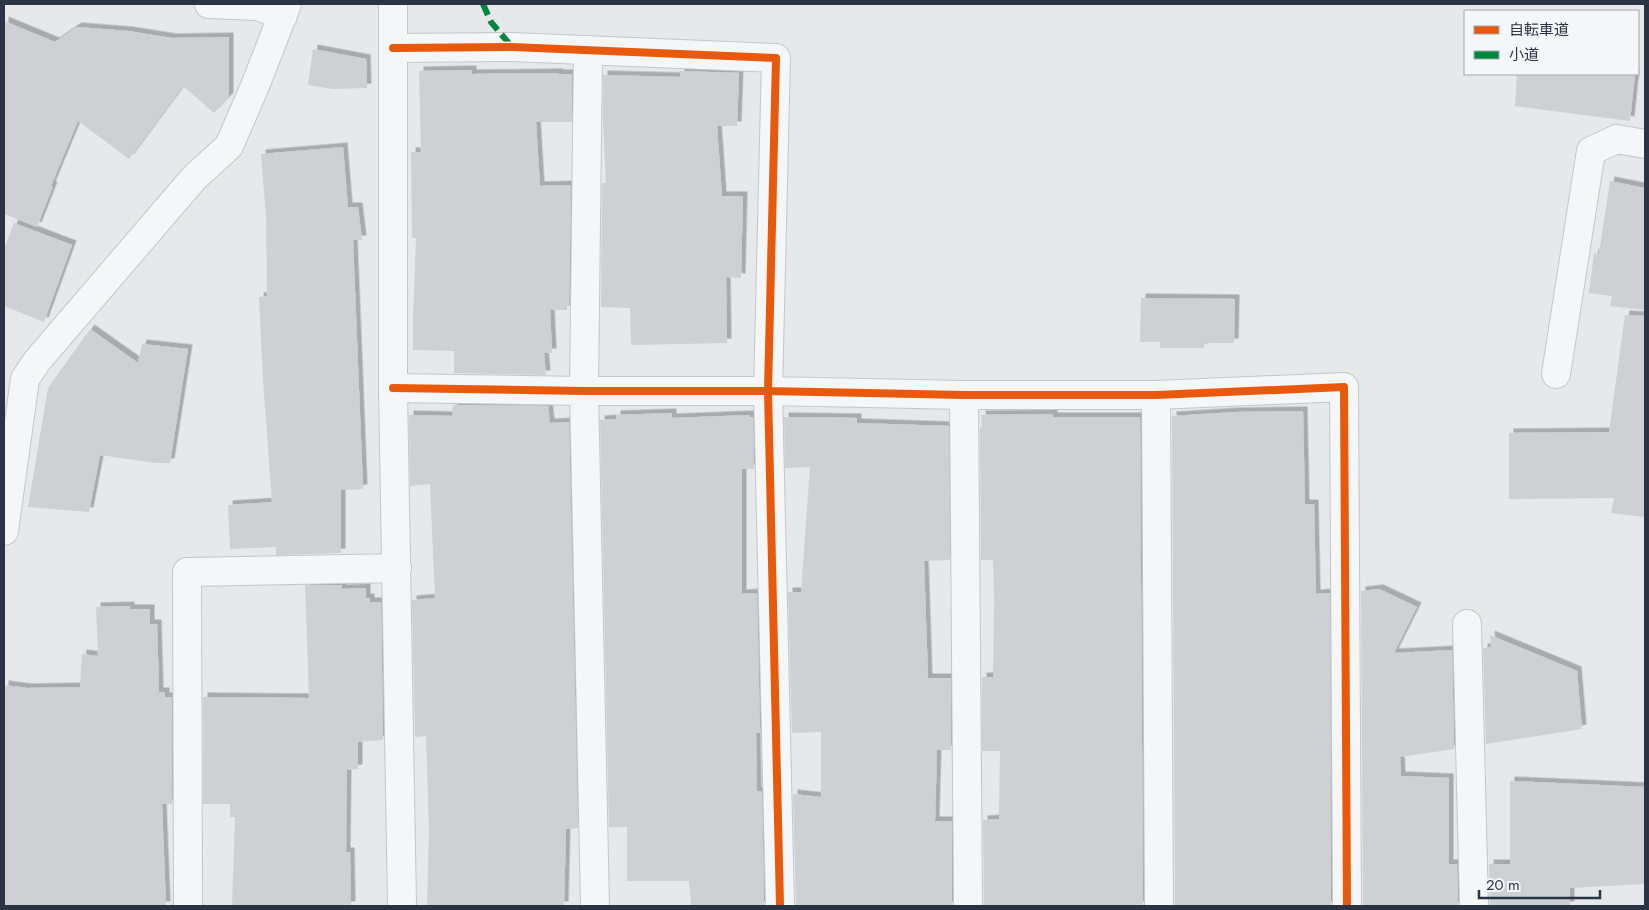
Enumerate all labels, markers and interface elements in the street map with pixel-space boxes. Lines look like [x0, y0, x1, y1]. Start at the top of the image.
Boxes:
legend [1464, 10, 1639, 75]
text: 自転車道 [1509, 19, 1569, 41]
text: 小道 [1509, 44, 1539, 66]
scale bar [1479, 868, 1600, 900]
text: 20 m [1486, 874, 1520, 896]

